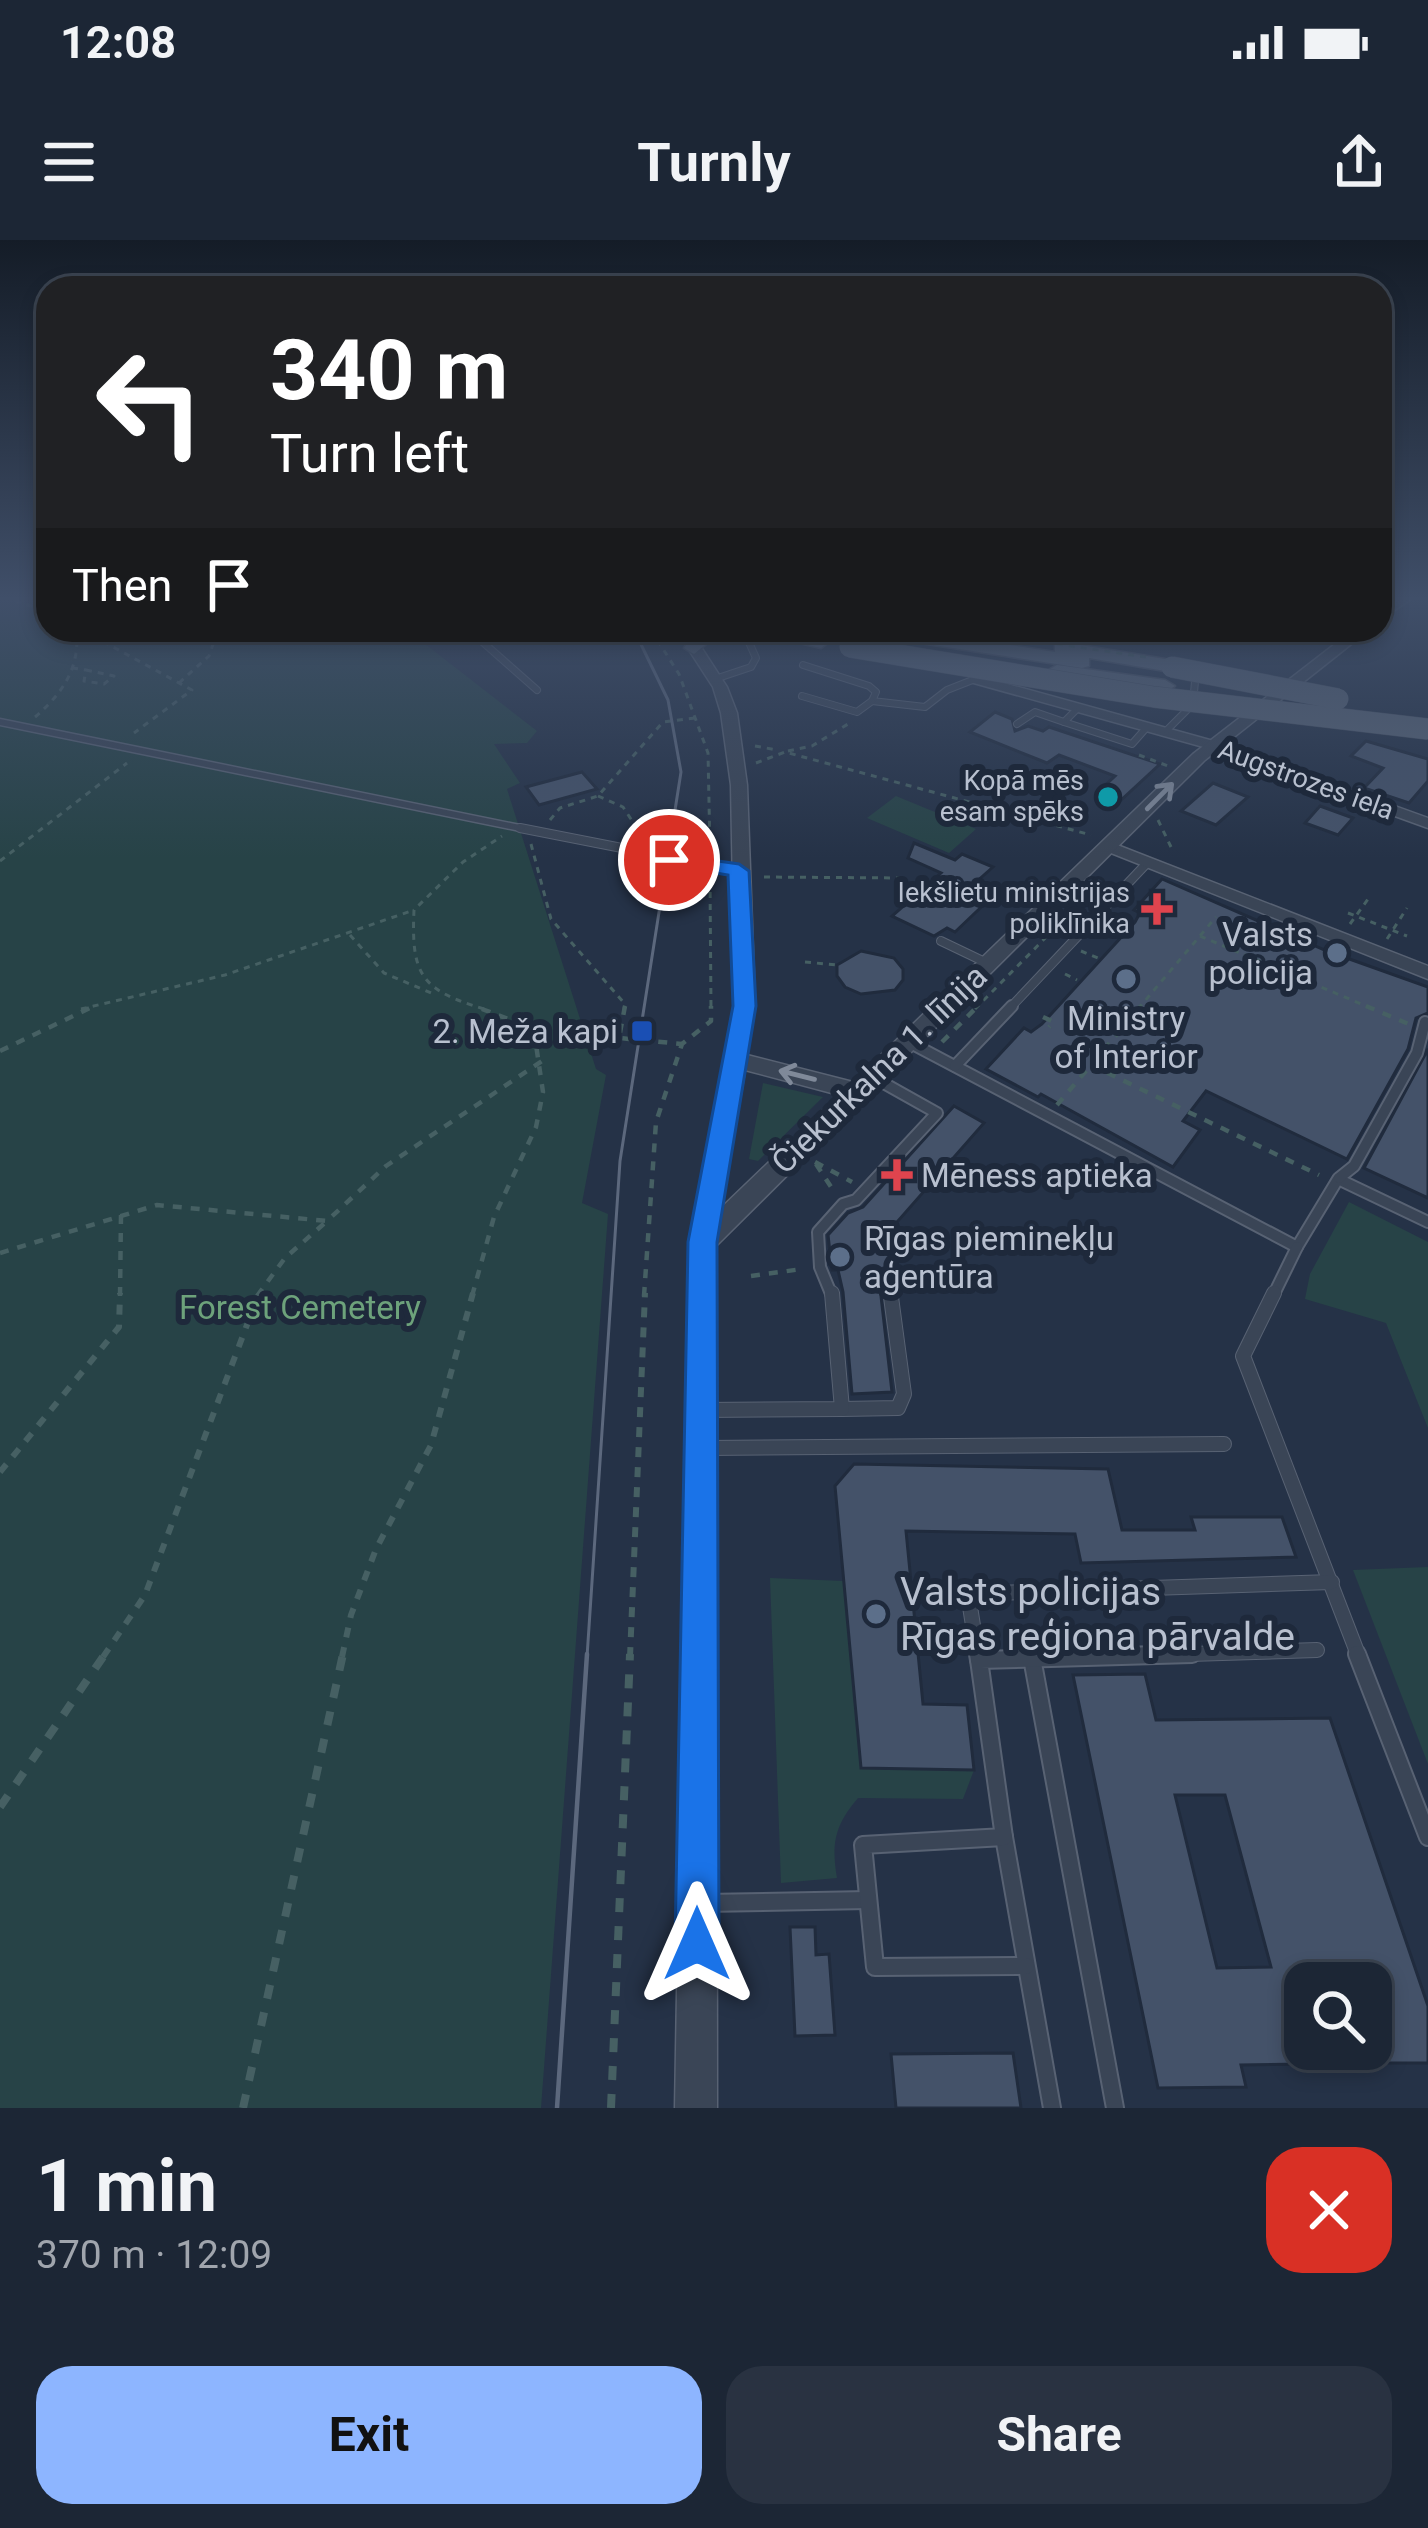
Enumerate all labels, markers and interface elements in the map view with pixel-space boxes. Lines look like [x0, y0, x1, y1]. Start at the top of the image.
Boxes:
text: 12:08 [60, 16, 176, 69]
icon: menu [36, 129, 102, 195]
icon: share [1326, 129, 1392, 195]
text: Turnly [637, 131, 791, 194]
text: 340 m [270, 321, 508, 420]
icon: left [72, 324, 228, 480]
text: Turn left [270, 422, 469, 485]
icon: arrive [196, 552, 262, 618]
text: Then [72, 559, 172, 612]
street label: Augstrozes iela [1214, 733, 1398, 827]
place label: Kopā mēs esam spēks [940, 765, 1084, 828]
one-way arrow [1145, 782, 1173, 811]
marker: Kopā mēs esam spēks [1095, 784, 1121, 810]
pin [618, 809, 720, 911]
icon: arrive [636, 827, 702, 893]
place label: Iekšlietu ministrijas poliklīnika [898, 877, 1130, 940]
marker: Iekšlietu ministrijas poliklīnika [1141, 893, 1173, 925]
place label: Valsts policija [1208, 915, 1313, 992]
marker: Valsts policija [1324, 940, 1350, 966]
street label: Čiekurkalna 1. līnija [763, 956, 995, 1182]
marker: Ministry of Interior [1113, 966, 1139, 992]
place label: Ministry of Interior [1054, 999, 1198, 1076]
place label: 2. Meža kapi [433, 1012, 618, 1051]
marker: 2. Meža kapi [629, 1018, 655, 1044]
one-way arrow [778, 1063, 816, 1085]
place label: Mēness aptieka [921, 1156, 1153, 1195]
marker: Mēness aptieka [884, 1162, 910, 1188]
place label: Rīgas pieminekļu aģentūra [864, 1219, 1114, 1296]
marker: Rīgas pieminekļu aģentūra [827, 1244, 853, 1270]
park label: Forest Cemetery [179, 1288, 421, 1327]
place label: Valsts policijas Rīgas reģiona pārvalde [900, 1569, 1295, 1660]
marker: Valsts policijas Rīgas reģiona pārvalde [863, 1601, 889, 1627]
position arrow [634, 1881, 760, 2007]
map controls [1284, 1962, 1392, 2070]
button: search [1284, 1962, 1392, 2070]
text: 1 min [36, 2144, 217, 2229]
button: close [1266, 2147, 1392, 2273]
text: 370 m · 12:09 [36, 2232, 272, 2278]
button: Exit [36, 2366, 702, 2504]
button: Share [726, 2366, 1392, 2504]

